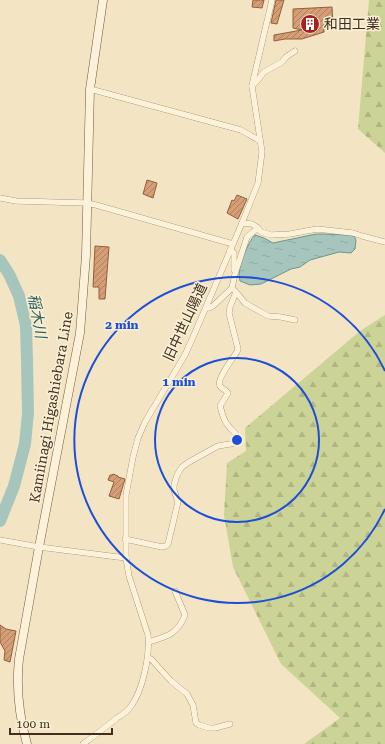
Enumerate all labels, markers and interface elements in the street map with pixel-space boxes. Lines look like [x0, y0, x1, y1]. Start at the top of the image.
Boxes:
building icon: 和田工業 [299, 13, 321, 35]
place label: 和田工業 [324, 16, 380, 32]
street label: 旧中世山陽道 [160, 281, 210, 363]
water label: 稲木川 [24, 292, 50, 342]
street label: Kamiinagi Higashiebara Line [26, 310, 76, 504]
text: 2 min [105, 318, 139, 332]
text: 1 min [162, 375, 196, 389]
centre of rings [230, 433, 244, 447]
scale bar [10, 710, 112, 736]
text: 100 m [16, 717, 50, 731]

